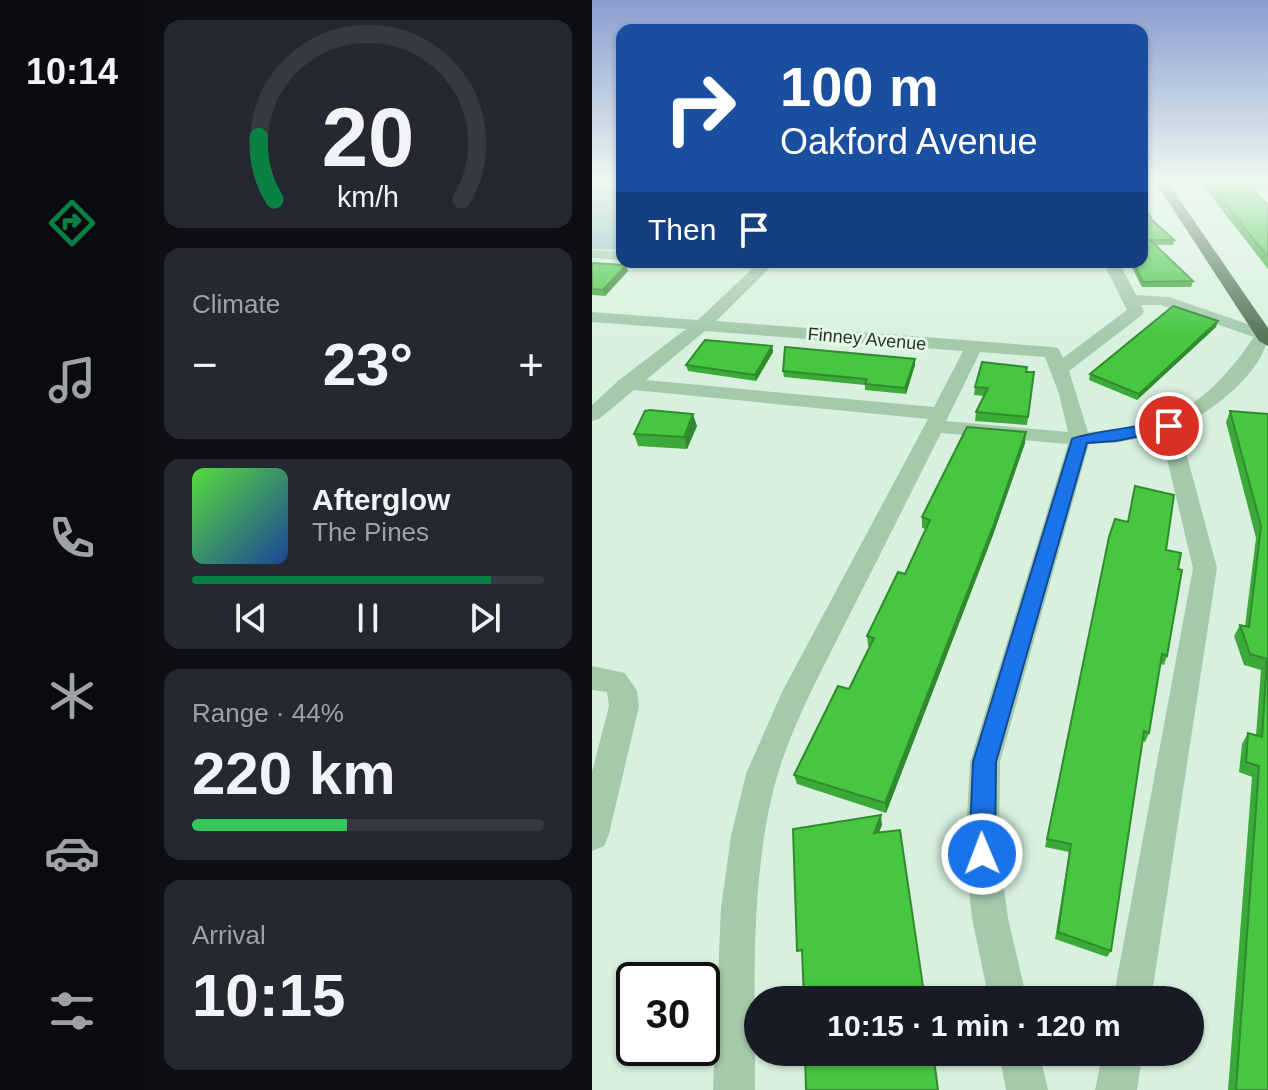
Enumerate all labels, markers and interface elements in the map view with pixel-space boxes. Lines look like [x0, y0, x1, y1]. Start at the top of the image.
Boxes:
text: 10:14 [26, 51, 118, 92]
text: 100 m [780, 55, 939, 118]
icon: right [648, 56, 752, 160]
text: 20 [322, 91, 414, 184]
text: Oakford Avenue [780, 121, 1038, 162]
text: km/h [337, 181, 399, 213]
icon: directions [44, 195, 100, 251]
icon: arrive [732, 208, 776, 252]
text: Then [648, 213, 716, 246]
text: Climate [192, 289, 280, 319]
street label: Finney Avenue [807, 324, 927, 354]
text: 23° [323, 331, 413, 398]
text: − [192, 340, 218, 389]
text: + [518, 340, 544, 389]
icon: music [44, 352, 100, 408]
pin [1135, 392, 1203, 460]
icon: arrive [1147, 404, 1191, 448]
text: Afterglow [312, 483, 450, 516]
icon: phone [44, 510, 100, 566]
text: The Pines [312, 517, 429, 547]
icon: previous [229, 596, 273, 640]
icon: pause [346, 596, 390, 640]
icon: next [463, 596, 507, 640]
icon: climate [44, 668, 100, 724]
text: Range · 44% [192, 698, 344, 728]
text: 220 km [192, 740, 396, 807]
position arrow [940, 812, 1024, 896]
icon: car [44, 825, 100, 881]
text: Arrival [192, 920, 266, 950]
text: 10:15 [192, 962, 345, 1029]
speed limit sign: 30 [616, 962, 720, 1066]
icon: filters [44, 983, 100, 1039]
text: 10:15 · 1 min · 120 m [827, 1009, 1121, 1042]

